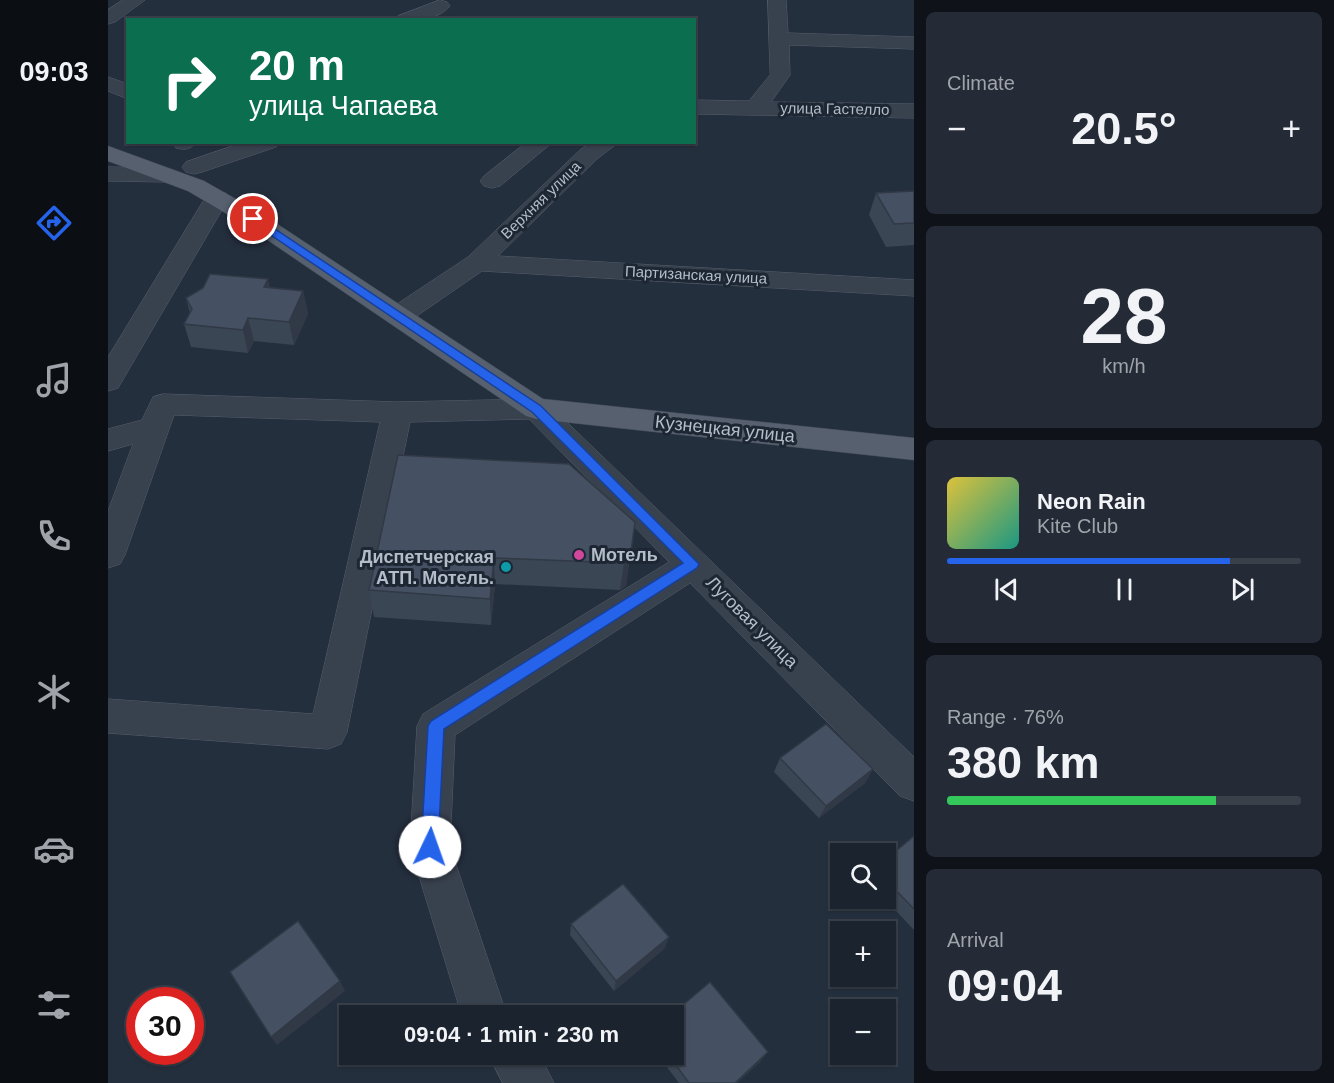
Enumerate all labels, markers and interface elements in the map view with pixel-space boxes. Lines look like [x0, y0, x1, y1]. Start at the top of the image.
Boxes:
icon: right [150, 42, 228, 120]
text: 20 m [249, 42, 345, 89]
text: 09:03 [19, 57, 89, 87]
text: Climate [947, 72, 1015, 94]
text: улица Чапаева [249, 91, 437, 121]
street label: улица Гастелло [780, 99, 890, 118]
text: 20.5° [1071, 103, 1177, 154]
text: − [947, 110, 966, 147]
text: + [1282, 110, 1301, 147]
street label: Верхняя улица [497, 157, 584, 242]
pin [227, 193, 278, 244]
icon: directions [33, 202, 75, 244]
icon: arrive [236, 202, 269, 235]
street label: Партизанская улица [625, 262, 768, 287]
text: 28 [1081, 272, 1167, 360]
text: km/h [1102, 355, 1146, 377]
icon: music [33, 359, 75, 401]
street label: Кузнецкая улица [654, 412, 797, 446]
text: Neon Rain [1037, 489, 1146, 514]
icon: phone [33, 515, 75, 557]
text: Kite Club [1037, 515, 1118, 537]
place label: Мотель [591, 545, 658, 565]
place label: Диспетчерская АТП. Мотель. [360, 547, 494, 588]
marker: Мотель [572, 548, 586, 562]
marker: Диспетчерская АТП. Мотель. [499, 560, 513, 574]
street label: Луговая улица [702, 572, 802, 672]
icon: previous [990, 573, 1023, 606]
icon: pause [1108, 573, 1141, 606]
icon: next [1226, 573, 1259, 606]
icon: climate [33, 671, 75, 713]
text: Range · 76% [947, 706, 1064, 728]
text: 380 km [947, 737, 1100, 788]
position arrow [398, 815, 462, 879]
icon: car [33, 828, 75, 870]
map controls [830, 843, 896, 1065]
button: search [830, 843, 896, 909]
button: + [830, 921, 896, 987]
text: Arrival [947, 929, 1004, 951]
text: 09:04 [947, 960, 1062, 1011]
icon: filters [33, 984, 75, 1026]
speed limit sign: 30 [126, 987, 204, 1065]
button: − [830, 999, 896, 1065]
text: 09:04 · 1 min · 230 m [404, 1022, 619, 1047]

